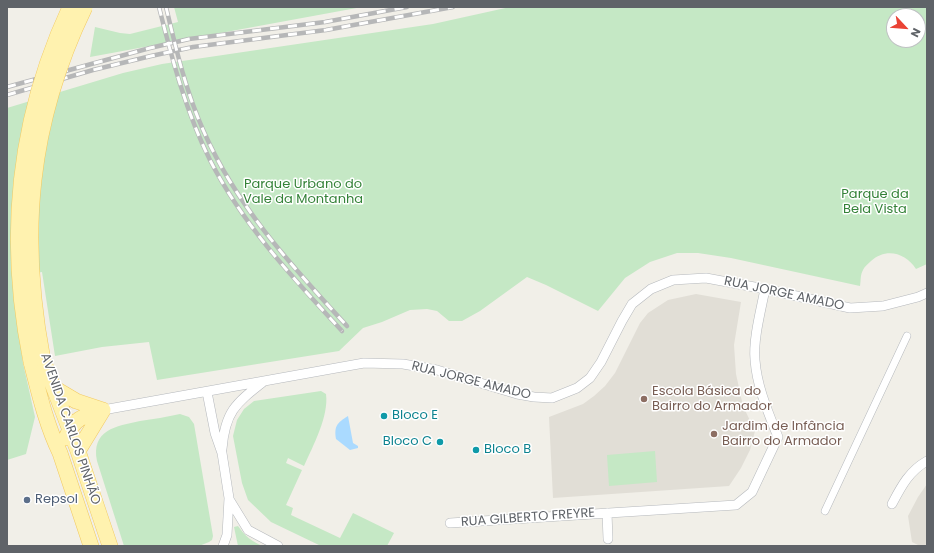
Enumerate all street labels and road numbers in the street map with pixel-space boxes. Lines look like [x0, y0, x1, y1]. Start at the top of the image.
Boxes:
street label: RUA JORGE AMADO [723, 274, 845, 314]
street label: AVENIDA CARLOS PINHÃO [37, 351, 103, 507]
street label: RUA JORGE AMADO [410, 359, 532, 403]
street label: RUA GILBERTO FREYRE [460, 506, 596, 530]

